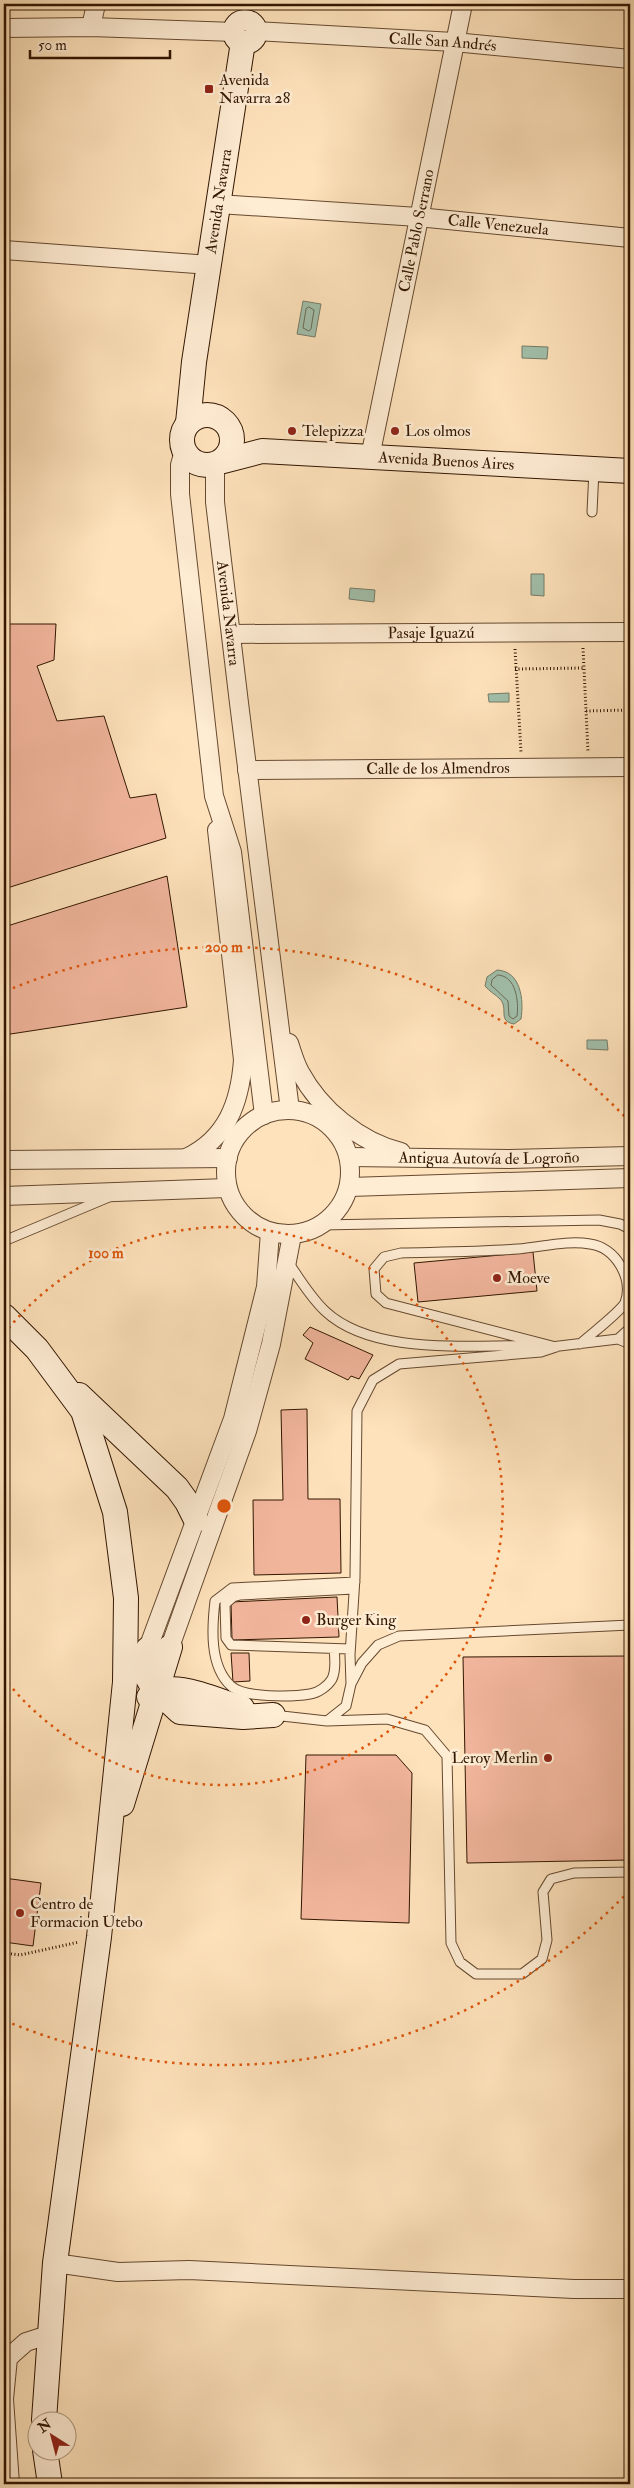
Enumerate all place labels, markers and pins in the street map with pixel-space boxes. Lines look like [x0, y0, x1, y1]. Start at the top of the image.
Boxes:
place label: Avenida Navarra 28 [218, 70, 291, 108]
marker: Avenida Navarra 28 [203, 83, 215, 95]
place label: Telepizza [302, 421, 364, 442]
place label: Los olmos [405, 421, 470, 441]
marker: Telepizza [286, 425, 298, 437]
marker: Los olmos [389, 425, 401, 437]
place label: Moeve [507, 1268, 550, 1288]
marker: Moeve [491, 1272, 503, 1284]
centre of rings [215, 1497, 233, 1515]
place label: Burger King [316, 1610, 397, 1630]
marker: Burger King [300, 1614, 312, 1626]
place label: Leroy Merlin [451, 1748, 538, 1768]
marker: Leroy Merlin [542, 1752, 554, 1764]
place label: Centro de Formacion Utebo [30, 1894, 143, 1932]
marker: Centro de Formacion Utebo [14, 1907, 26, 1919]

